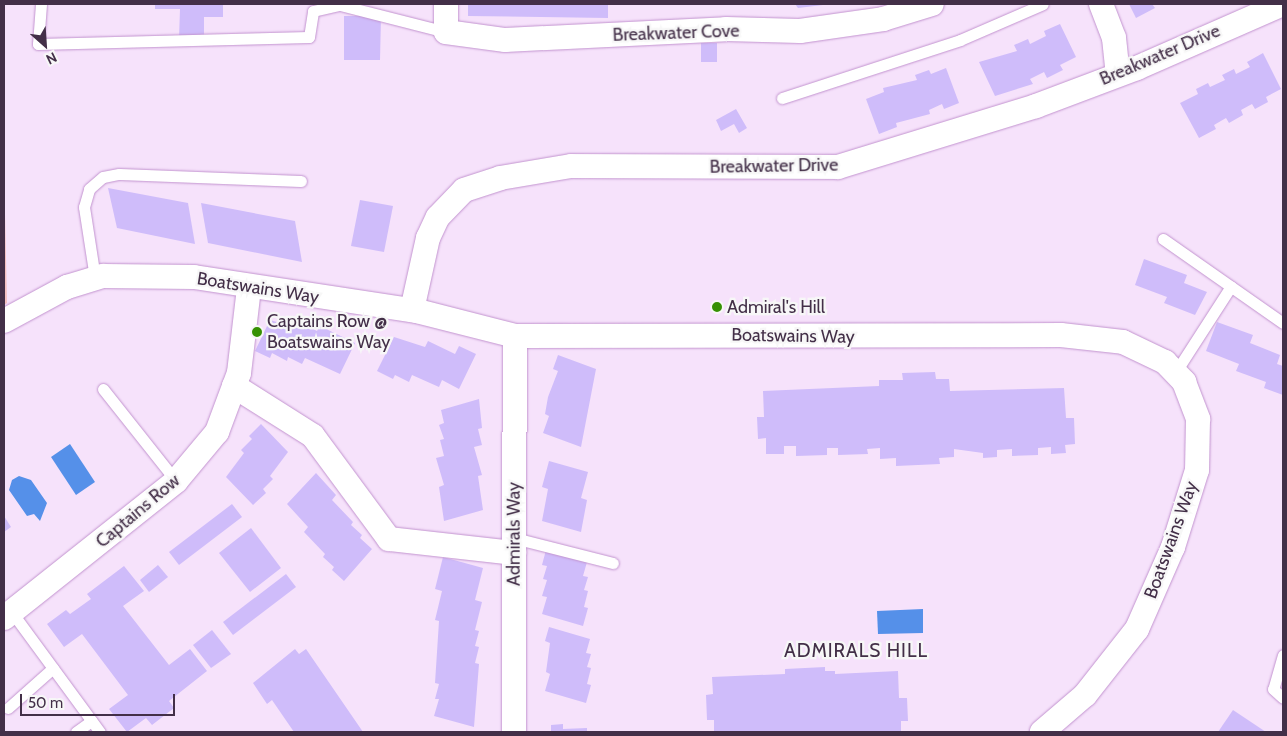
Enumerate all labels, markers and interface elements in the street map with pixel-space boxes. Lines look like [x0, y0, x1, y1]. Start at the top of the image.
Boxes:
north arrow [20, 20, 70, 70]
street label: Breakwater Cove [612, 20, 740, 46]
street label: Breakwater Drive [1097, 20, 1223, 90]
text: N [43, 48, 60, 69]
street label: Breakwater Drive [709, 154, 839, 178]
street label: Boatswains Way [195, 268, 321, 308]
place label: Admiral's Hill [727, 296, 825, 318]
marker: Admiral's Hill [711, 301, 723, 313]
place label: Captains Row @ Boatswains Way [267, 311, 390, 354]
street label: Boatswains Way [731, 324, 855, 348]
marker: Captains Row @ Boatswains Way [251, 326, 263, 338]
street label: Captains Row [92, 470, 184, 552]
street label: Boatswains Way [1140, 478, 1202, 602]
street label: Admirals Way [503, 482, 525, 586]
district label: ADMIRALS HILL [782, 640, 930, 662]
scale bar [22, 684, 178, 716]
text: 50 m [28, 694, 63, 712]

